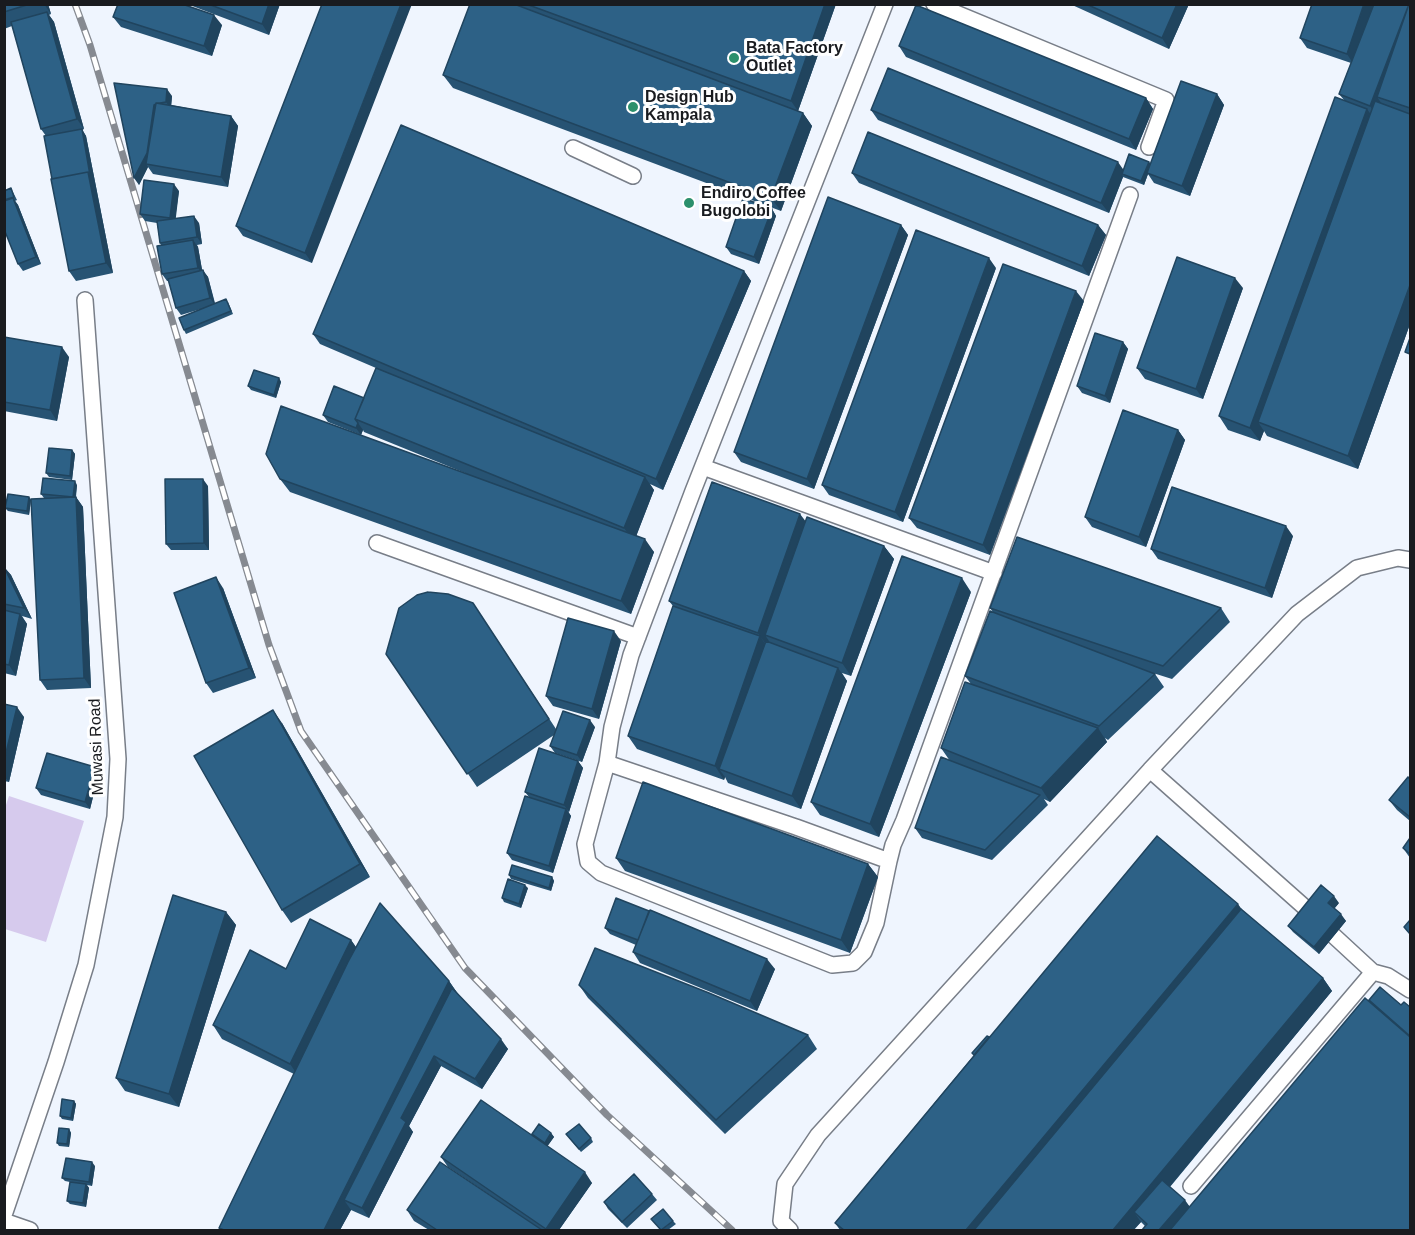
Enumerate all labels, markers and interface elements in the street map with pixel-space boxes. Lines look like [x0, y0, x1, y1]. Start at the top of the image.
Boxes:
place label: Bata Factory Outlet [746, 39, 843, 77]
marker: Bata Factory Outlet [727, 51, 741, 65]
place label: Design Hub Kampala [645, 88, 734, 126]
marker: Design Hub Kampala [626, 100, 640, 114]
place label: Endiro Coffee Bugolobi [701, 184, 806, 222]
marker: Endiro Coffee Bugolobi [682, 196, 696, 210]
street label: Muwasi Road [86, 698, 108, 796]

